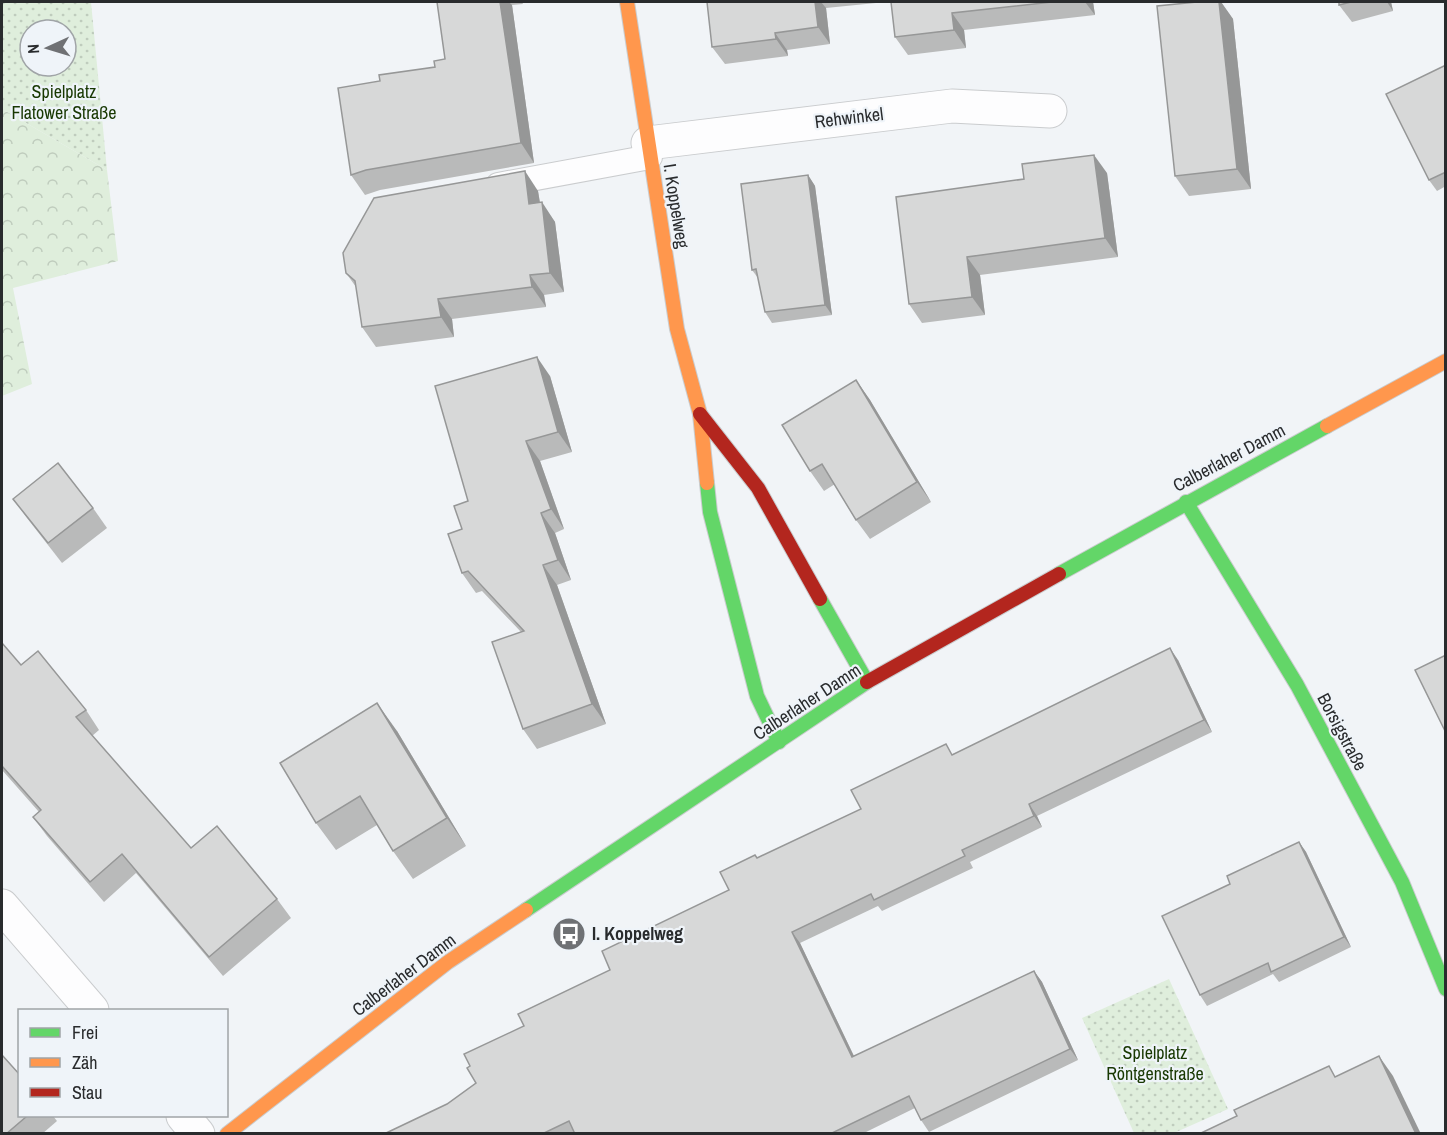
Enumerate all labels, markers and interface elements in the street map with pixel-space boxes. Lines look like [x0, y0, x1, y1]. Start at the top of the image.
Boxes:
north arrow [18, 18, 78, 78]
text: N [22, 44, 44, 55]
park label: Spielplatz Flatower Straße [12, 79, 117, 125]
street label: Rehwinkel [813, 101, 885, 134]
street label: I. Koppelweg [657, 162, 696, 251]
street label: Calberlaher Damm [1168, 417, 1289, 498]
street label: Calberlaher Damm [748, 657, 865, 746]
street label: Borsigstraße [1312, 689, 1373, 775]
bus stop icon: I. Koppelweg [551, 916, 587, 952]
place label: I. Koppelweg [592, 921, 683, 946]
street label: Calberlaher Damm [347, 927, 461, 1022]
legend [18, 1009, 228, 1117]
text: Frei [72, 1020, 98, 1045]
park label: Spielplatz Röntgenstraße [1106, 1040, 1204, 1086]
text: Zäh [72, 1050, 97, 1075]
text: Stau [72, 1080, 102, 1105]

